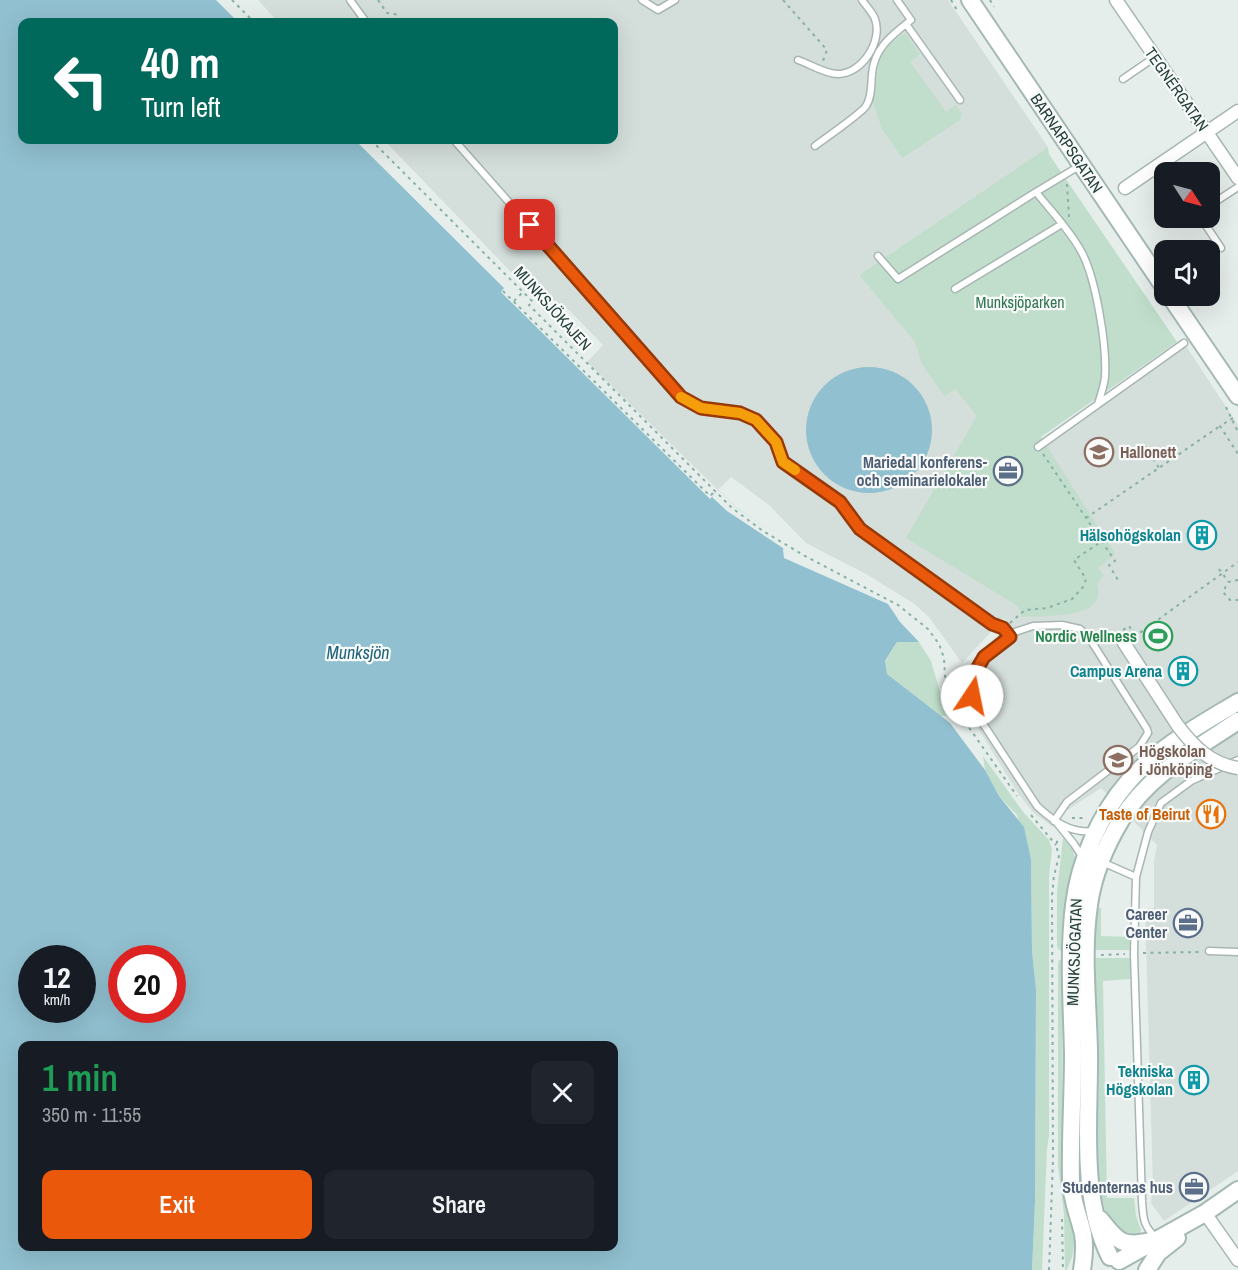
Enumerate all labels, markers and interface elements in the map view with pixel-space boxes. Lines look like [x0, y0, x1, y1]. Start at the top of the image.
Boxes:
text: 40 m [141, 35, 220, 91]
icon: left [42, 42, 120, 120]
street label: TEGNÉRGATAN [1140, 43, 1214, 135]
text: Turn left [141, 89, 220, 125]
street label: BARNARPSGATAN [1026, 89, 1108, 197]
north arrow [1154, 162, 1220, 228]
map controls [1154, 162, 1220, 306]
pin [504, 199, 555, 250]
icon: arrive [513, 208, 546, 241]
button: sound [1154, 240, 1220, 306]
street label: MUNKSJÖKAJEN [509, 261, 597, 355]
park label: Munksjöparken [976, 291, 1064, 313]
school or university icon: Hallonett [1083, 436, 1115, 468]
place label: Hallonett [1120, 441, 1177, 463]
place label: Mariedal konferens- och seminarielokaler [856, 451, 988, 491]
office icon: Mariedal konferens- och seminarielokaler [992, 455, 1024, 487]
building icon: Hälsohögskolan [1186, 519, 1218, 551]
place label: Hälsohögskolan [1080, 524, 1181, 546]
sports icon: Nordic Wellness [1142, 620, 1174, 652]
place label: Nordic Wellness [1035, 625, 1137, 647]
water label: Munksjön [326, 640, 390, 665]
building icon: Campus Arena [1167, 655, 1199, 687]
place label: Campus Arena [1070, 660, 1163, 682]
position arrow [940, 664, 1004, 728]
place label: Högskolan i Jönköping [1139, 740, 1213, 780]
school or university icon: Högskolan i Jönköping [1102, 744, 1134, 776]
restaurant icon: Taste of Beirut [1195, 798, 1227, 830]
place label: Taste of Beirut [1099, 803, 1191, 825]
street label: MUNKSJÖGATAN [1061, 898, 1087, 1006]
place label: Career Center [1125, 903, 1168, 943]
office icon: Career Center [1172, 907, 1204, 939]
speed limit sign: 20 [108, 945, 186, 1023]
text: 12 [43, 957, 71, 997]
text: km/h [44, 989, 70, 1010]
text: 1 min [42, 1054, 118, 1102]
place label: Tekniska Högskolan [1106, 1060, 1174, 1100]
button: close [531, 1061, 594, 1124]
building icon: Tekniska Högskolan [1178, 1064, 1210, 1096]
text: 350 m · 11:55 [42, 1101, 141, 1128]
button: Exit [42, 1170, 312, 1239]
button: Share [324, 1170, 594, 1239]
office icon: Studenternas hus [1178, 1171, 1210, 1203]
place label: Studenternas hus [1062, 1176, 1173, 1198]

